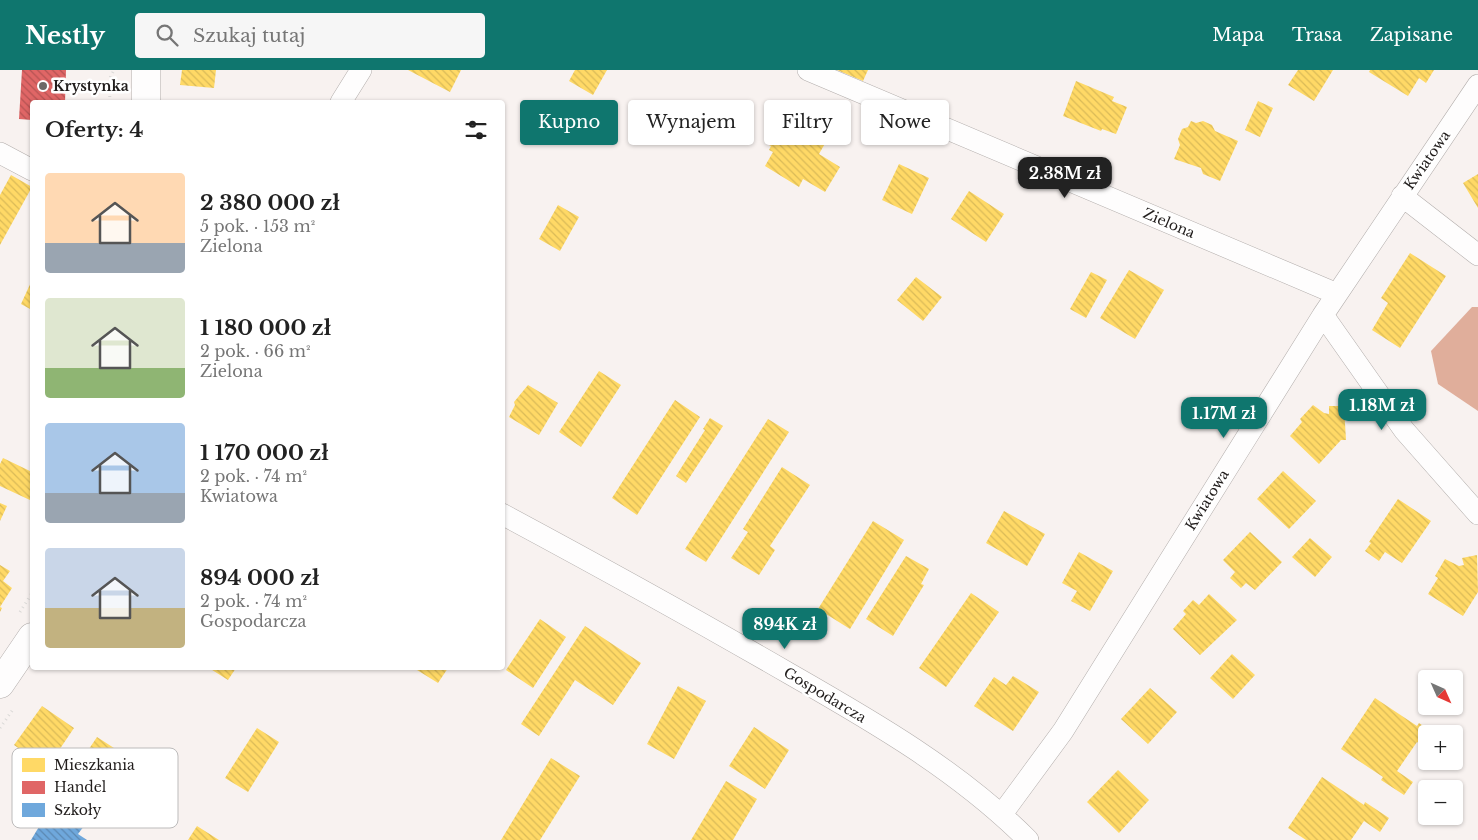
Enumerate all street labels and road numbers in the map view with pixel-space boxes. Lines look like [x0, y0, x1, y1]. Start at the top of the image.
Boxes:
street label: Kwiatowa [1400, 127, 1454, 193]
street label: Zielona [1140, 204, 1198, 242]
street label: Kwiatowa [1181, 466, 1233, 534]
street label: Gospodarcza [780, 663, 870, 727]

